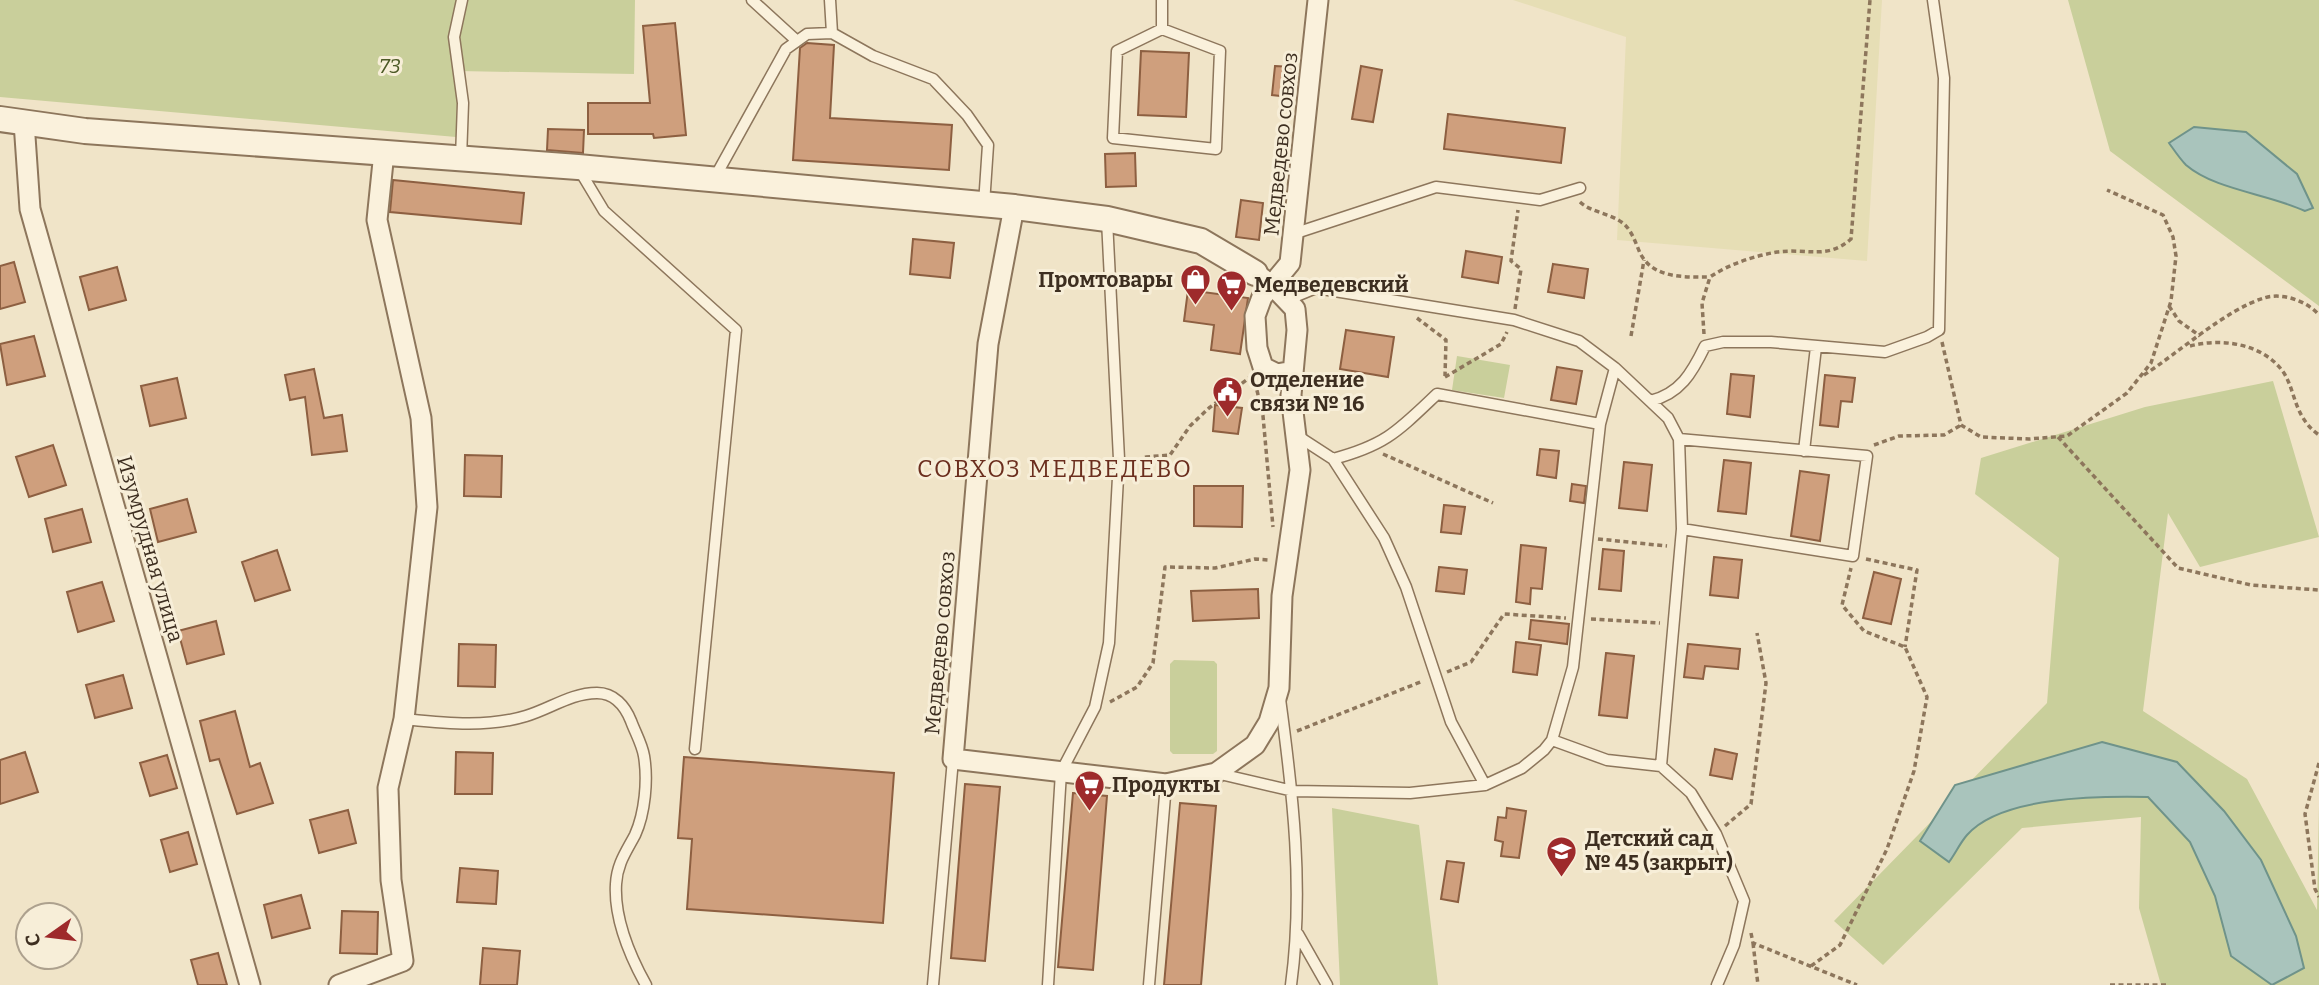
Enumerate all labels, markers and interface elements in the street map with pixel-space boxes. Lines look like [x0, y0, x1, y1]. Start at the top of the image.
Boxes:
street label: Медведево совхоз [1258, 51, 1304, 237]
park label: 73 [379, 53, 401, 79]
shop icon: Промтовары [1179, 263, 1213, 307]
place label: Промтовары [1038, 267, 1173, 293]
supermarket icon: Медведевский [1214, 268, 1248, 312]
place label: Медведевский [1254, 272, 1409, 298]
place label: Отделение связи № 16 [1250, 367, 1364, 417]
public building icon: Отделение связи № 16 [1210, 375, 1244, 419]
street label: Изумрудная улица [111, 453, 189, 646]
district label: СОВХОЗ МЕДВЕДЕВО [917, 455, 1193, 483]
street label: Медведево совхоз [919, 550, 961, 736]
supermarket icon: Продукты [1072, 768, 1106, 812]
place label: Продукты [1112, 772, 1220, 798]
place label: Детский сад № 45 (закрыт) [1585, 826, 1733, 876]
school or university icon: Детский сад № 45 (закрыт) [1545, 834, 1579, 878]
north arrow [14, 901, 84, 971]
text: С [20, 931, 46, 949]

